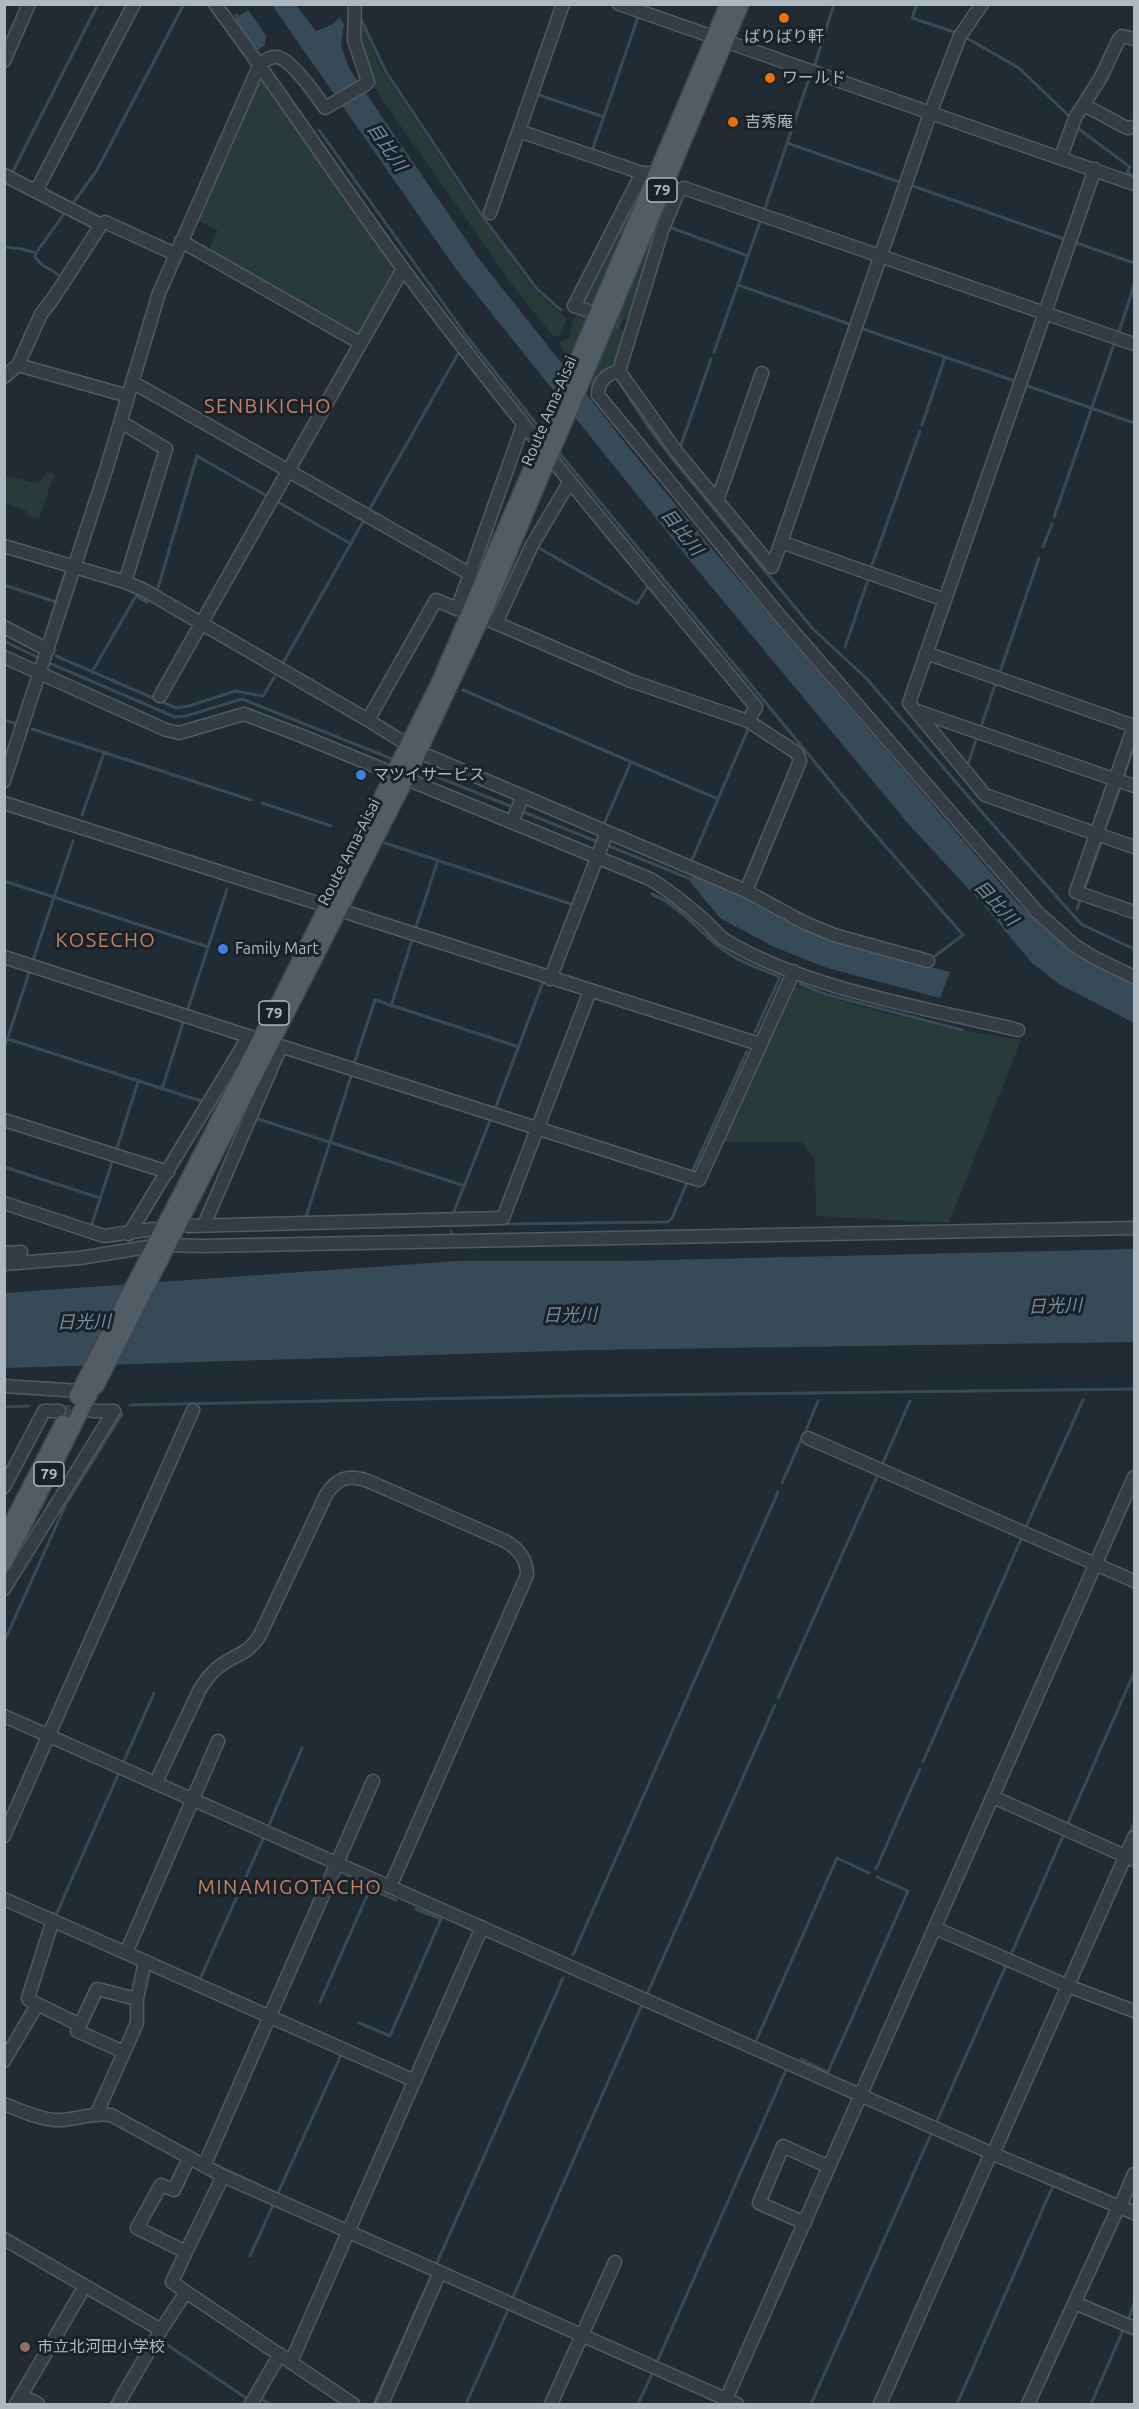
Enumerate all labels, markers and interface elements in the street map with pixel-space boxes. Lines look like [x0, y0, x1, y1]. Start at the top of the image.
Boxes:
marker: ばりばり軒 [777, 11, 791, 25]
place label: ばりばり軒 [744, 27, 824, 47]
place label: ワールド [782, 68, 846, 88]
marker: ワールド [763, 71, 777, 85]
place label: 吉秀庵 [745, 112, 793, 132]
marker: 吉秀庵 [726, 115, 740, 129]
water label: 目比川 [363, 119, 411, 175]
road number: 79 [647, 178, 677, 202]
street label: Route Ama-Aisai [517, 353, 581, 469]
district label: SENBIKICHO [204, 394, 332, 418]
water label: 目比川 [657, 504, 707, 560]
place label: マツイサービス [373, 765, 485, 785]
marker: マツイサービス [354, 768, 368, 782]
street label: Route Ama-Aisai [314, 795, 384, 909]
water label: 目比川 [970, 876, 1022, 930]
district label: KOSECHO [56, 928, 156, 952]
place label: Family Mart [235, 939, 319, 959]
marker: Family Mart [216, 942, 230, 956]
road number: 79 [259, 1001, 289, 1025]
water label: 日光川 [1028, 1294, 1082, 1318]
water label: 日光川 [543, 1304, 597, 1326]
water label: 日光川 [57, 1311, 111, 1333]
road number: 79 [34, 1462, 64, 1486]
district label: MINAMIGOTACHO [198, 1875, 382, 1899]
place label: 市立北河田小学校 [37, 2337, 165, 2357]
marker: 市立北河田小学校 [18, 2340, 32, 2354]

